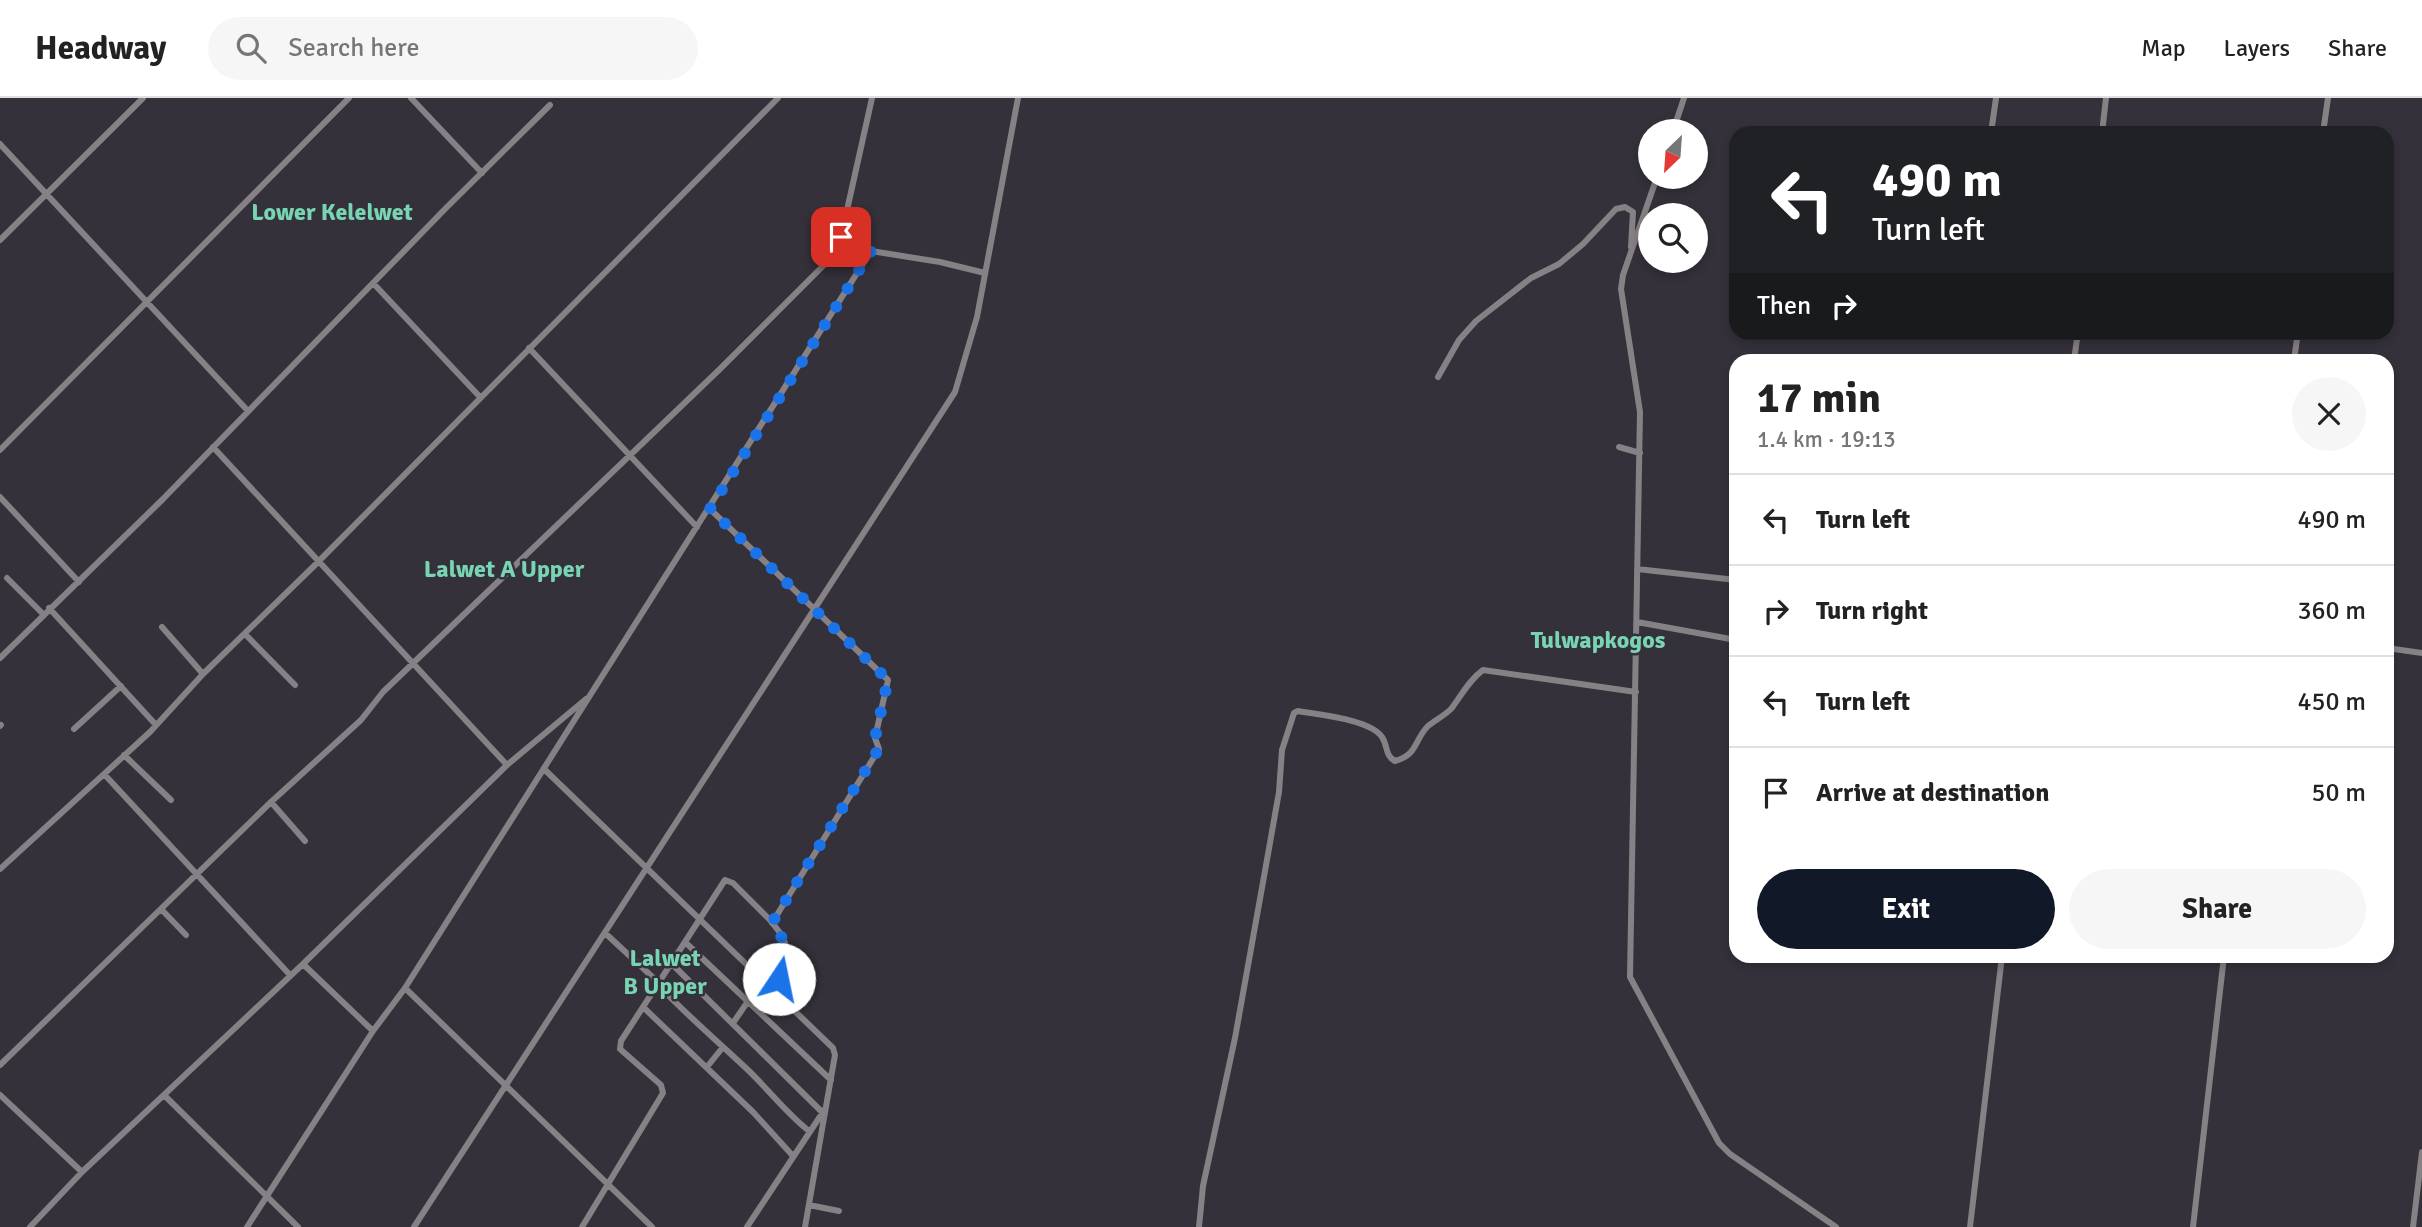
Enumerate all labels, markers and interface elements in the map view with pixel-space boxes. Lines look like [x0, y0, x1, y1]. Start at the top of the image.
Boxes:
search box [208, 17, 698, 80]
text: Headway [35, 28, 166, 69]
icon: search [232, 29, 270, 67]
text: Search here [288, 32, 419, 64]
text: Map [2141, 33, 2186, 63]
text: Layers [2224, 33, 2290, 63]
text: Share [2328, 33, 2387, 63]
north arrow [1638, 119, 1708, 189]
map controls [1638, 119, 1708, 273]
text: 490 m [1872, 150, 2002, 210]
icon: left [1757, 154, 1848, 245]
district label: Lower Kelelwet [251, 197, 413, 227]
button: search [1638, 203, 1708, 273]
pin [811, 207, 871, 267]
text: Turn left [1872, 210, 1985, 249]
icon: arrive [822, 218, 860, 256]
icon: right [1825, 287, 1863, 325]
text: Then [1757, 290, 1811, 322]
text: 17 min [1757, 373, 1881, 424]
button: close [2292, 377, 2366, 451]
text: 1.4 km · 19:13 [1757, 425, 1896, 454]
icon: left [1757, 501, 1795, 539]
text: Turn left [1816, 504, 1910, 536]
text: 490 m [2297, 504, 2366, 536]
district label: Lalwet A Upper [424, 554, 585, 584]
icon: right [1757, 592, 1795, 630]
text: Turn right [1816, 595, 1928, 627]
text: 360 m [2297, 595, 2366, 627]
district label: Tulwapkogos [1531, 625, 1666, 655]
icon: left [1757, 683, 1795, 721]
text: Turn left [1816, 686, 1910, 718]
text: 450 m [2297, 686, 2366, 718]
icon: arrive [1757, 774, 1795, 812]
text: Arrive at destination [1816, 777, 2049, 809]
text: 50 m [2311, 777, 2366, 809]
button: Exit [1757, 869, 2055, 949]
button: Share [2069, 869, 2366, 949]
position arrow [742, 942, 816, 1016]
district label: Lalwet B Upper [623, 943, 707, 1001]

